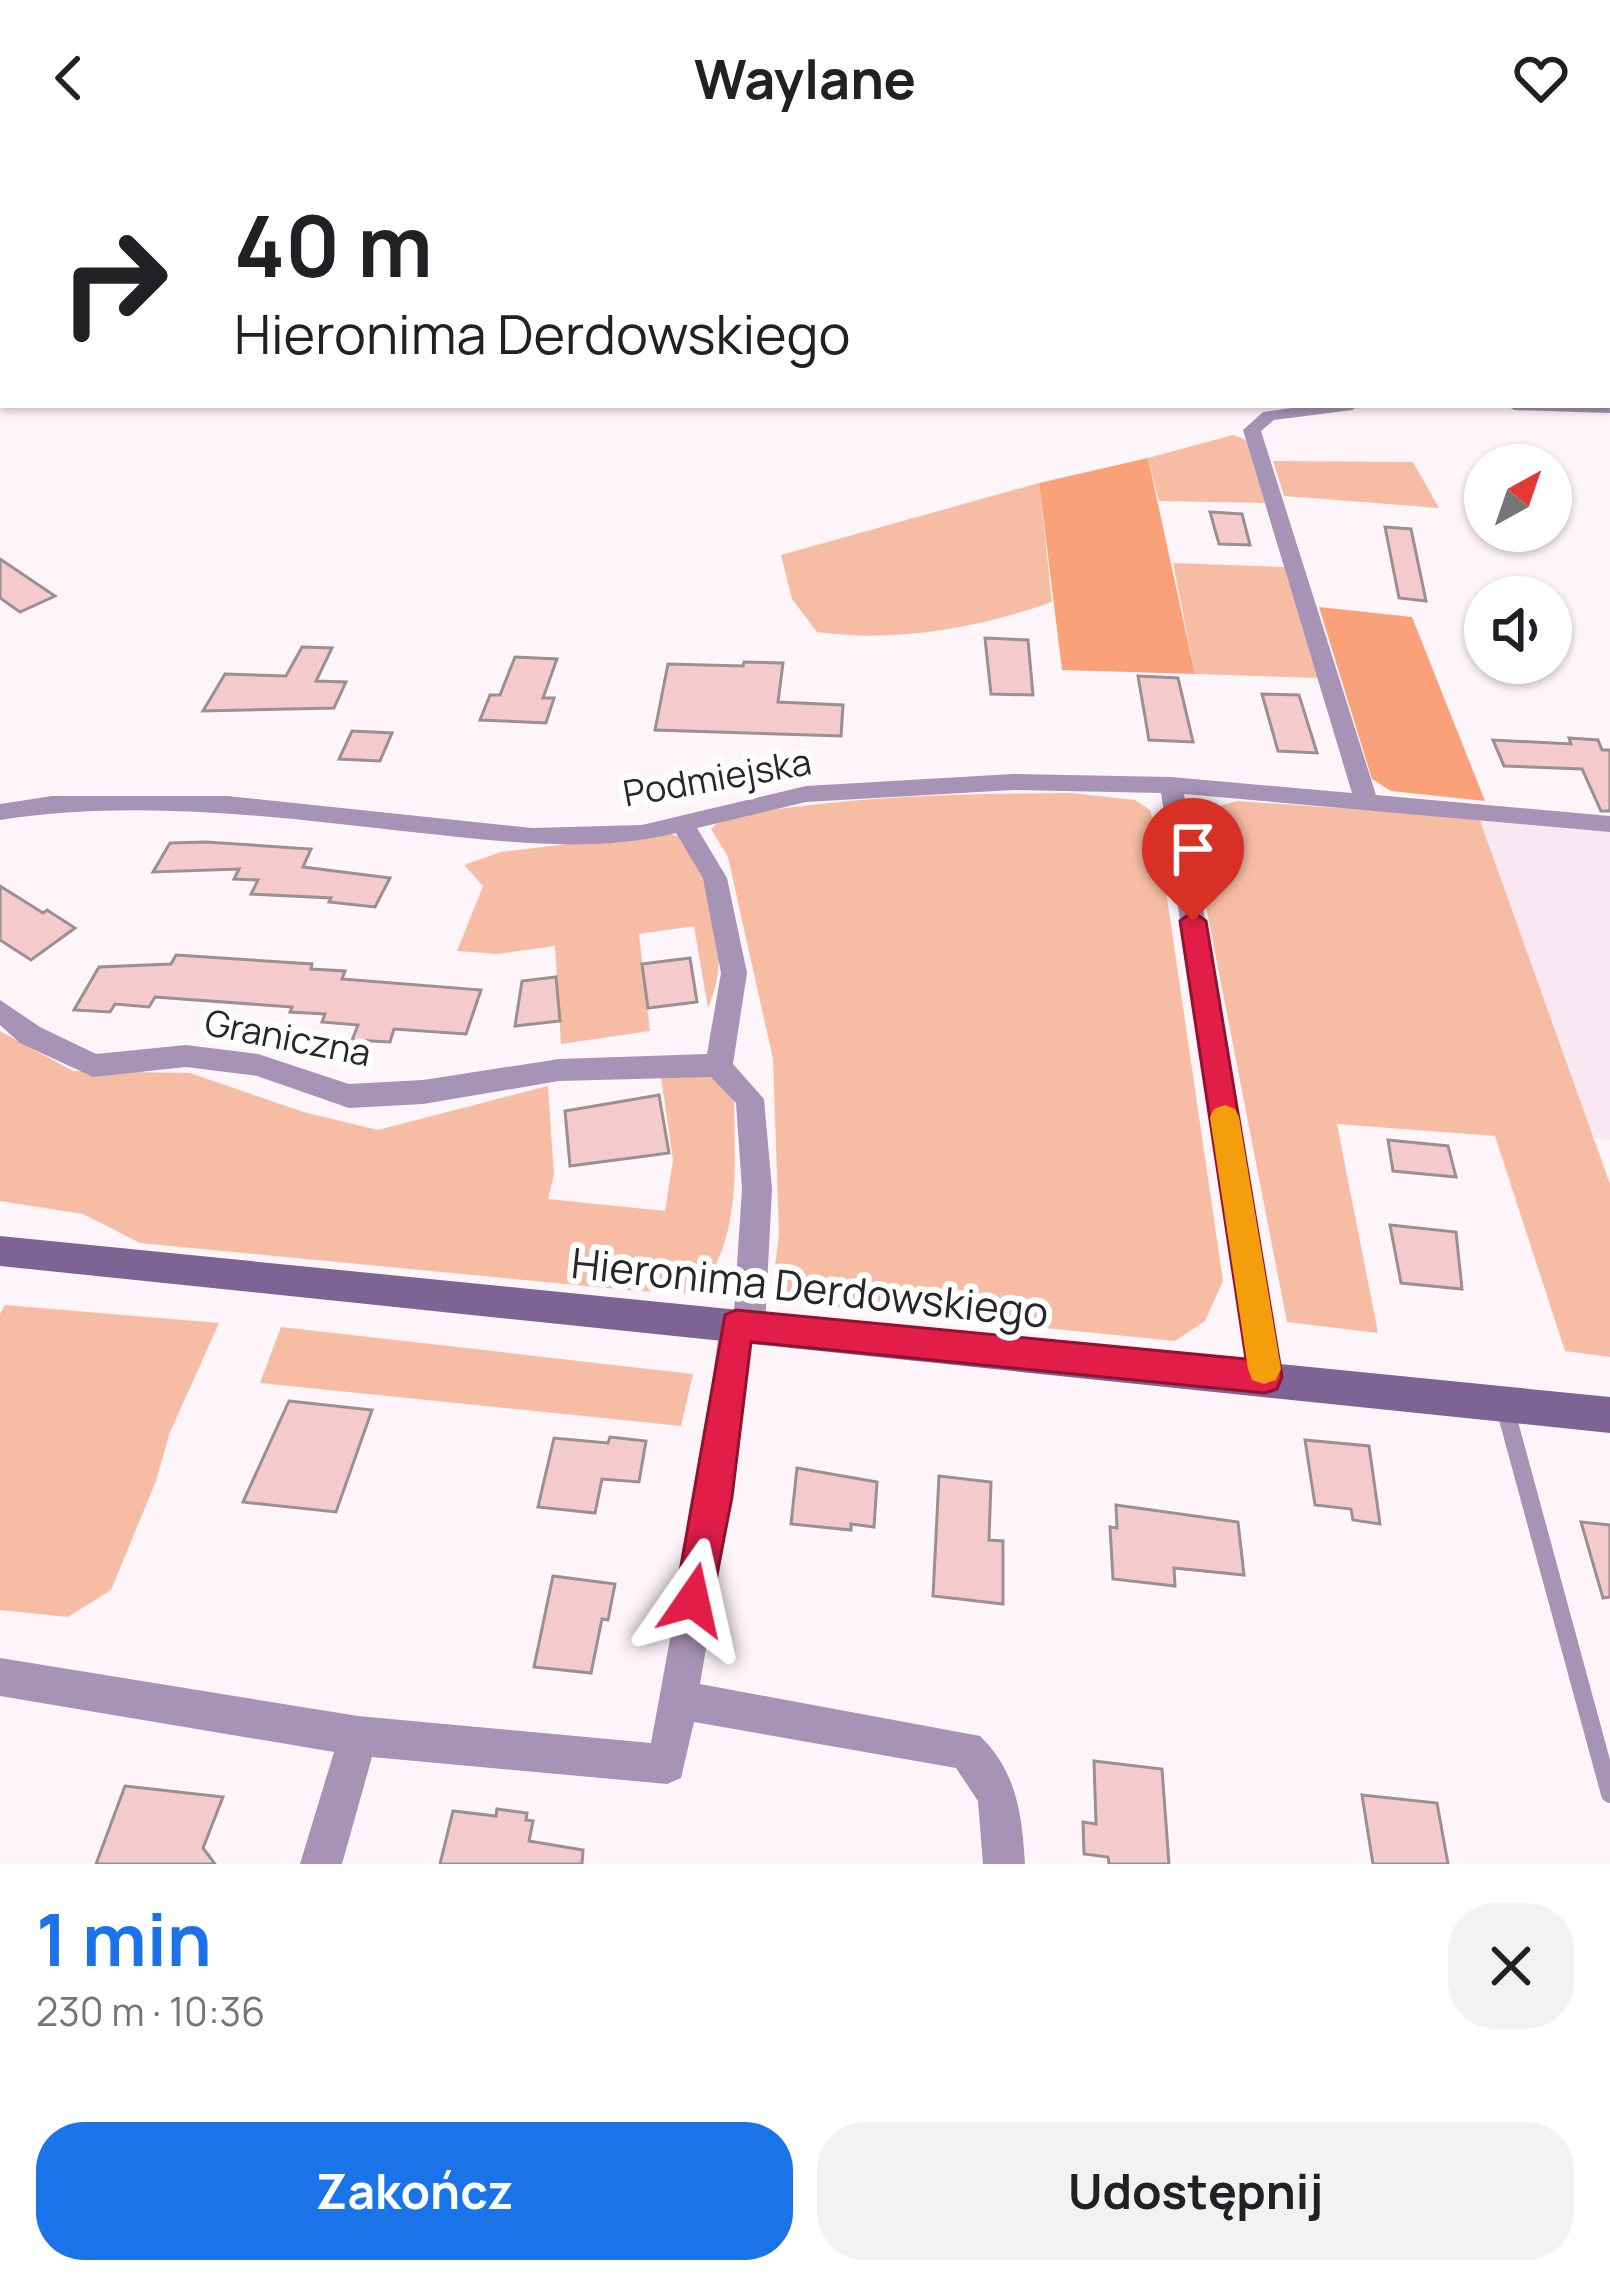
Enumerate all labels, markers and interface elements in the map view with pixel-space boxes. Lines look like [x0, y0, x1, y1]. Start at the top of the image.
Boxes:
text: Waylane [694, 41, 916, 115]
icon: back [36, 45, 102, 111]
icon: heart [1508, 45, 1574, 111]
text: 40 m [234, 187, 433, 302]
icon: right [36, 204, 192, 360]
text: Hieronima Derdowskiego [234, 296, 850, 370]
north arrow [1464, 444, 1572, 552]
map controls [1464, 444, 1572, 684]
button: sound [1464, 576, 1572, 684]
street label: Podmiejska [619, 736, 815, 818]
pin [1142, 798, 1244, 921]
icon: arrive [1160, 816, 1226, 882]
street label: Graniczna [201, 997, 375, 1077]
street label: Hieronima Derdowskiego [569, 1233, 1051, 1341]
position arrow [630, 1537, 756, 1663]
text: 1 min [36, 1889, 212, 1988]
button: close [1448, 1903, 1574, 2029]
text: 230 m · 10:36 [36, 1984, 265, 2038]
button: Zakończ [36, 2122, 793, 2260]
button: Udostępnij [817, 2122, 1574, 2260]

